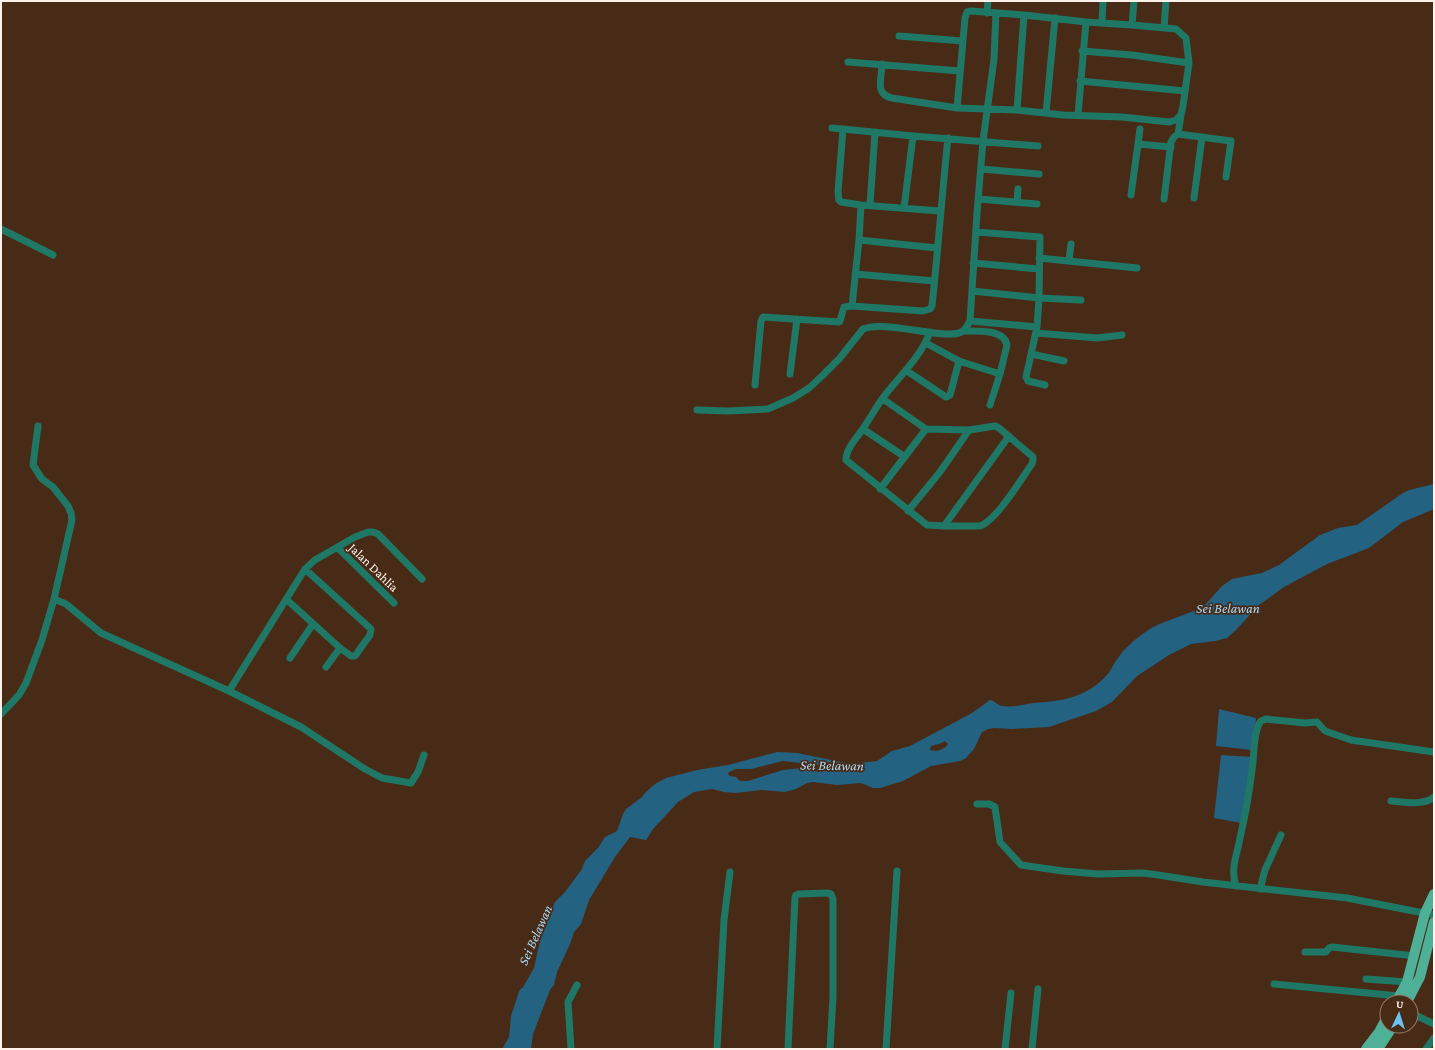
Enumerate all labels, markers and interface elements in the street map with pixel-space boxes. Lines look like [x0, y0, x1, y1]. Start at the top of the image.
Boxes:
street label: Jalan Dahlia [345, 539, 402, 595]
water label: Sei Belawan [1196, 600, 1260, 616]
water label: Sei Belawan [800, 756, 864, 774]
water label: Sei Belawan [515, 903, 555, 967]
north arrow [1379, 994, 1419, 1034]
text: U [1396, 998, 1404, 1010]

